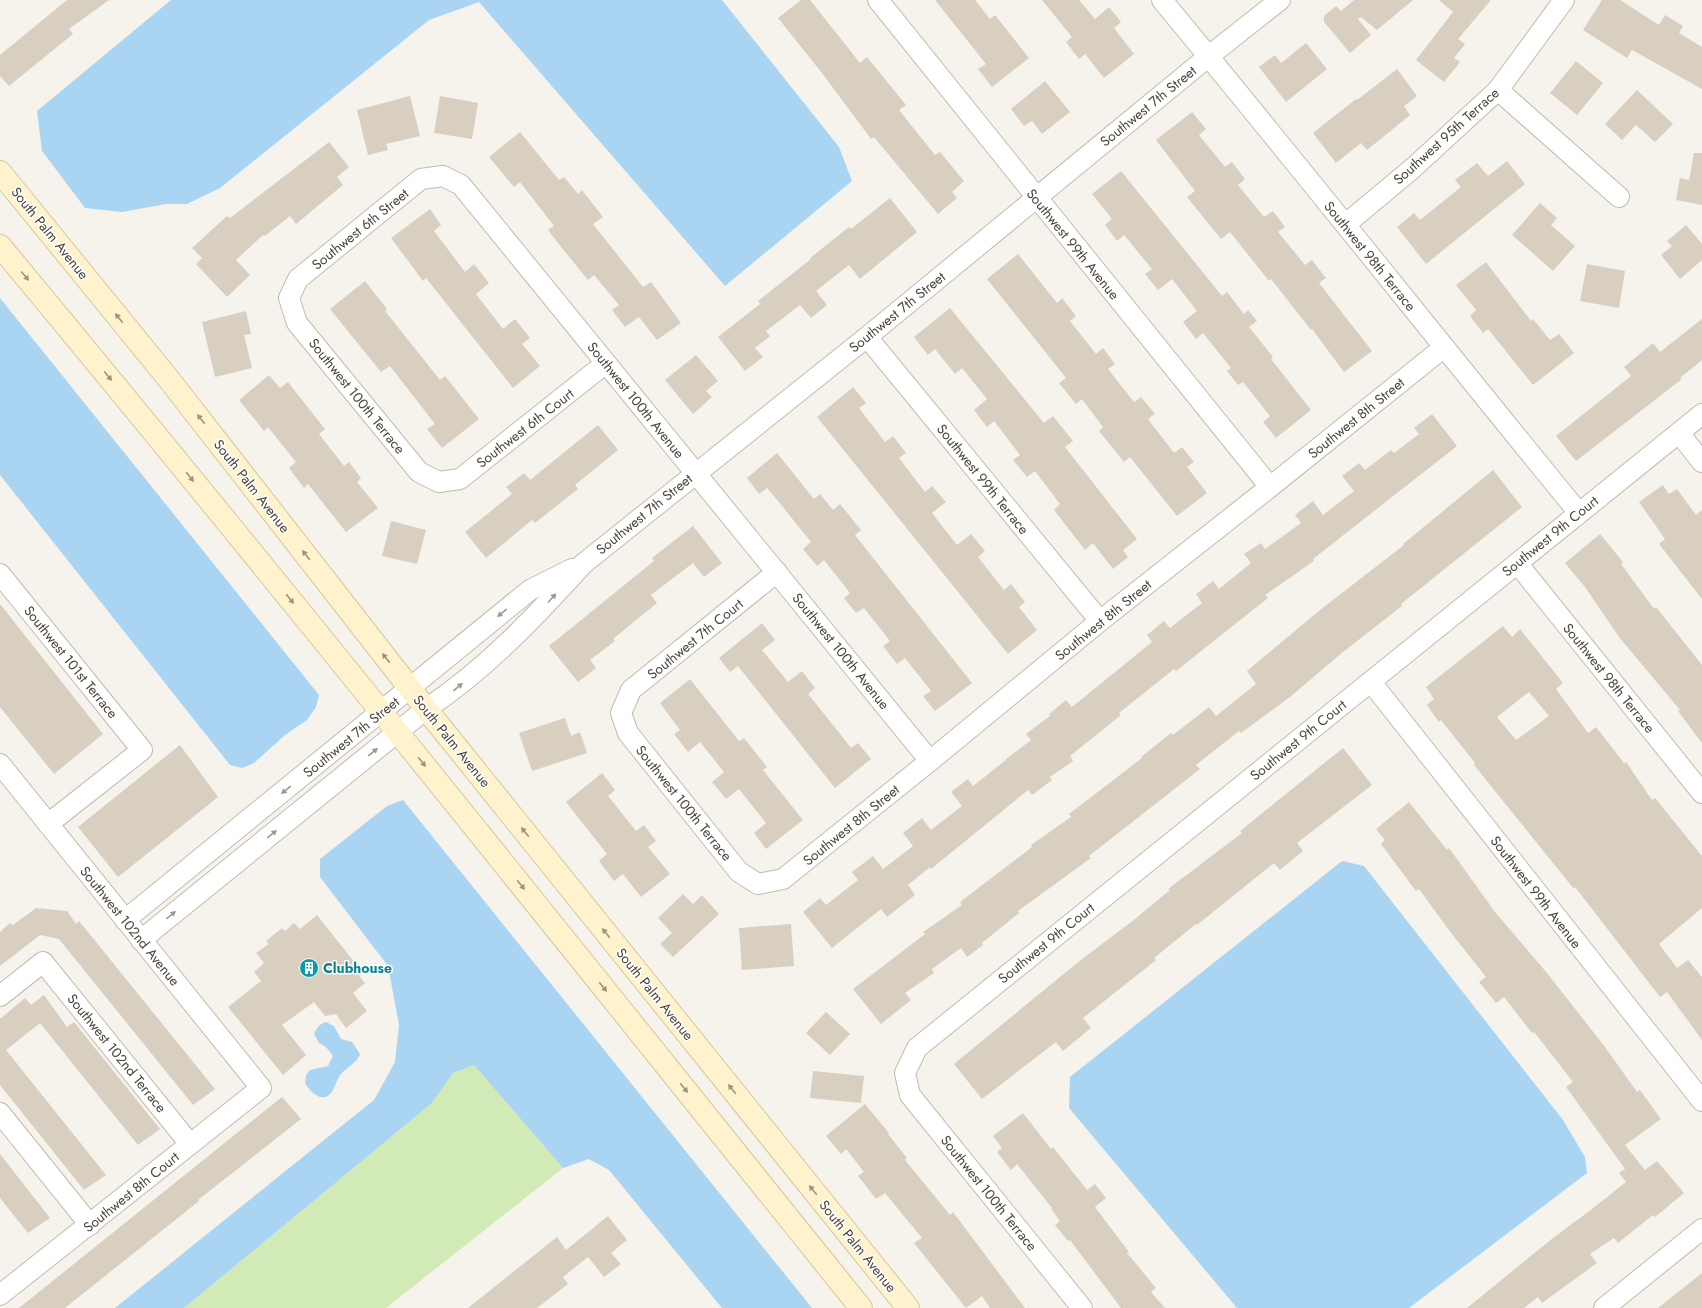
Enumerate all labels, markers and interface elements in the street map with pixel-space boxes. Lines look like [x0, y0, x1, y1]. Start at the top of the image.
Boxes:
street label: Southwest 7th Street [1096, 60, 1201, 151]
street label: Southwest 95th Terrace [1389, 83, 1503, 189]
street label: South Palm Avenue [7, 183, 93, 283]
street label: Southwest 6th Street [307, 183, 413, 274]
street label: Southwest 99th Avenue [1022, 184, 1124, 304]
street label: Southwest 98th Terrace [1319, 197, 1421, 315]
street label: Southwest 7th Street [845, 266, 950, 357]
one-way arrow [20, 270, 29, 281]
one-way arrow [115, 312, 124, 323]
street label: Southwest 100th Terrace [304, 334, 410, 458]
street label: Southwest 100th Avenue [583, 337, 689, 463]
one-way arrow [104, 370, 112, 381]
street label: Southwest 8th Street [1303, 372, 1409, 463]
street label: Southwest 6th Court [472, 383, 578, 472]
one-way arrow [196, 414, 205, 425]
street label: Southwest 99th Terrace [932, 420, 1034, 538]
street label: South Palm Avenue [209, 435, 295, 537]
street label: Southwest 7th Street [592, 468, 697, 559]
one-way arrow [186, 471, 195, 482]
street label: Southwest 9th Court [1498, 490, 1603, 581]
one-way arrow [302, 550, 310, 561]
street label: Southwest 8th Street [1050, 574, 1156, 665]
street label: Southwest 100th Avenue [788, 588, 894, 714]
one-way arrow [548, 593, 557, 603]
one-way arrow [285, 594, 294, 605]
street label: Southwest 7th Court [643, 594, 748, 684]
street label: Southwest 101st Terrace [19, 601, 123, 723]
one-way arrow [497, 608, 508, 617]
street label: Southwest 98th Terrace [1558, 619, 1660, 737]
one-way arrow [382, 652, 390, 663]
one-way arrow [452, 682, 463, 691]
street label: Southwest 7th Street [299, 691, 404, 782]
street label: South Palm Avenue [409, 691, 495, 791]
street label: Southwest 9th Court [1246, 694, 1351, 785]
street label: Southwest 100th Terrace [631, 741, 737, 865]
one-way arrow [368, 747, 379, 756]
one-way arrow [418, 757, 427, 768]
street label: Southwest 8th Street [798, 779, 904, 870]
one-way arrow [280, 785, 291, 794]
one-way arrow [520, 827, 529, 838]
one-way arrow [267, 829, 278, 838]
street label: Southwest 99th Avenue [1486, 832, 1586, 952]
street label: Southwest 102nd Avenue [75, 862, 185, 990]
one-way arrow [517, 880, 526, 891]
street label: Southwest 9th Court [994, 897, 1099, 988]
one-way arrow [166, 911, 177, 920]
one-way arrow [602, 928, 611, 939]
street label: South Palm Avenue [612, 944, 698, 1044]
building icon: Clubhouse [298, 957, 320, 979]
place label: Clubhouse [323, 958, 392, 978]
one-way arrow [598, 981, 607, 992]
street label: Southwest 102nd Terrace [63, 989, 171, 1117]
one-way arrow [680, 1083, 688, 1093]
one-way arrow [728, 1084, 736, 1095]
street label: Southwest 100th Terrace [936, 1131, 1042, 1255]
street label: Southwest 8th Court [79, 1147, 184, 1237]
one-way arrow [809, 1185, 818, 1196]
street label: South Palm Avenue [815, 1196, 901, 1296]

